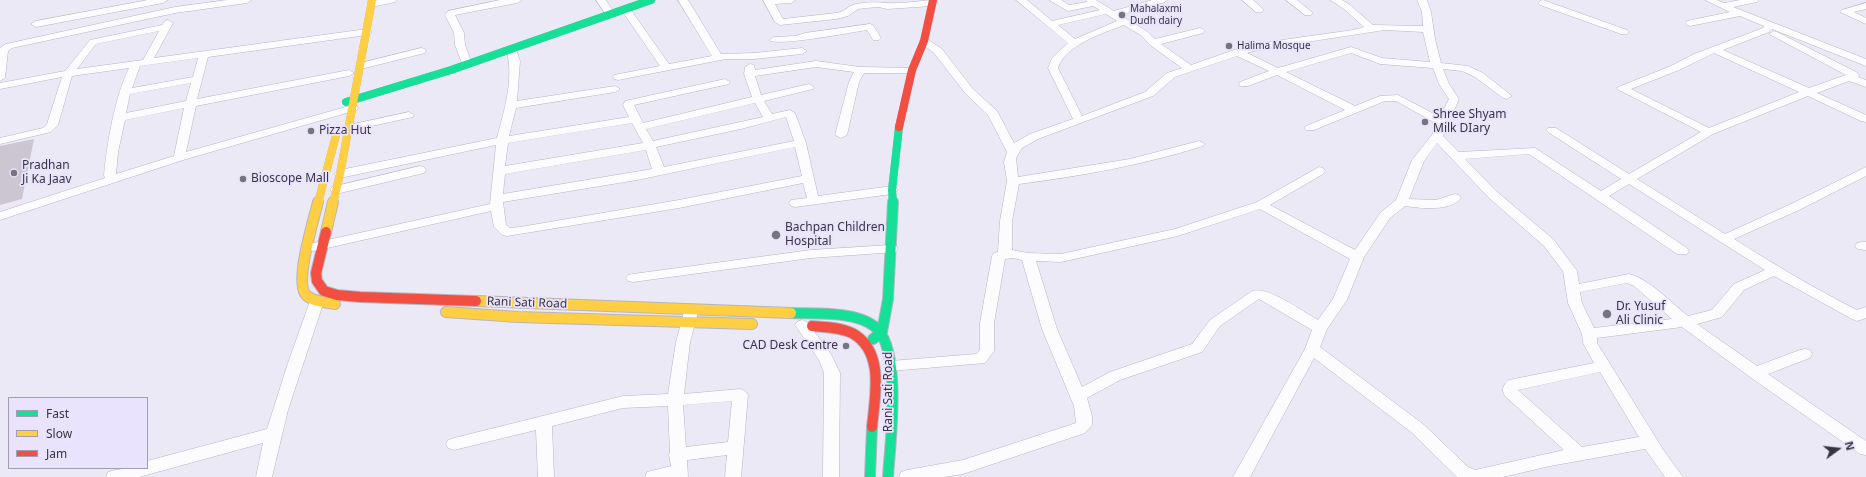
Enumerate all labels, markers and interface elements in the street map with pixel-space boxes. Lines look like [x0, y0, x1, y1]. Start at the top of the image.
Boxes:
place label: Mahalaxmi Dudh dairy [1130, 3, 1182, 26]
marker: Mahalaxmi Dudh dairy [1117, 10, 1127, 20]
place label: Halima Mosque [1237, 40, 1311, 52]
marker: Halima Mosque [1224, 41, 1234, 51]
place label: Shree Shyam Milk DIary [1433, 108, 1506, 136]
marker: Shree Shyam Milk DIary [1420, 117, 1430, 127]
place label: Pizza Hut [319, 124, 371, 138]
marker: Pizza Hut [306, 126, 316, 136]
place label: Pradhan Ji Ka Jaav [22, 159, 72, 187]
marker: Pradhan Ji Ka Jaav [9, 168, 19, 178]
place label: Bioscope Mall [251, 172, 329, 186]
marker: Bioscope Mall [238, 174, 248, 184]
place label: Bachpan Children Hospital [785, 221, 885, 249]
marker: Bachpan Children Hospital [770, 229, 782, 241]
street label: Rani Sati Road [487, 294, 567, 312]
place label: Dr. Yusuf Ali Clinic [1616, 300, 1665, 328]
marker: Dr. Yusuf Ali Clinic [1601, 308, 1613, 320]
place label: CAD Desk Centre [742, 339, 838, 353]
marker: CAD Desk Centre [841, 341, 851, 351]
street label: Rani Sati Road [882, 352, 896, 432]
legend [8, 397, 148, 469]
text: Fast [46, 405, 69, 422]
text: Slow [46, 425, 72, 442]
north arrow [1818, 429, 1858, 469]
text: N [1842, 439, 1858, 452]
text: Jam [46, 445, 67, 462]

